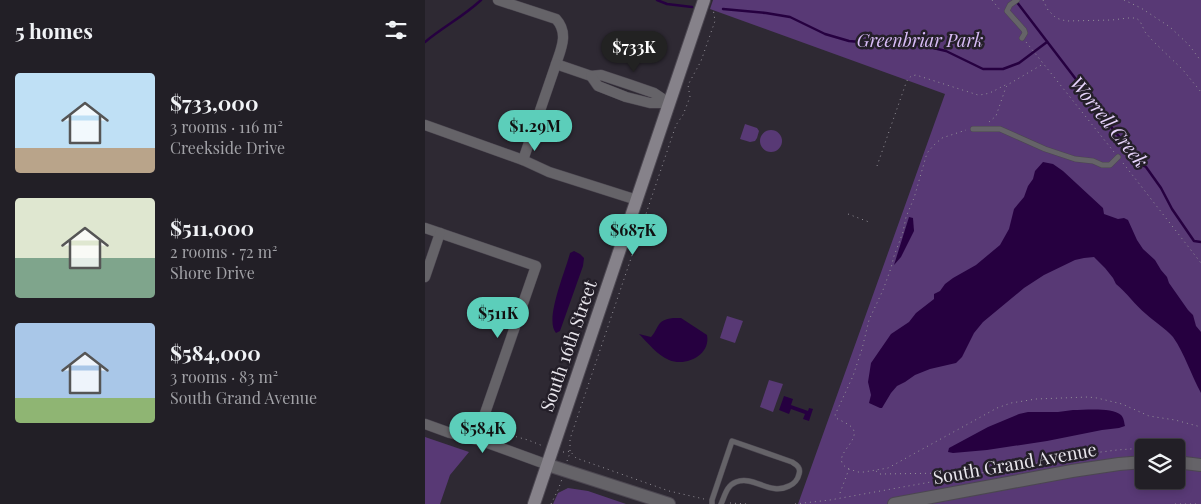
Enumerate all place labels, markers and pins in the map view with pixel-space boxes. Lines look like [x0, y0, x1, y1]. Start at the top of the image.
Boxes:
pin: $733K [599, 30, 669, 73]
pin: $1.29M [494, 110, 576, 152]
pin: $687K [598, 214, 668, 256]
pin: $511K [463, 296, 533, 339]
pin: $584K [448, 412, 518, 454]

